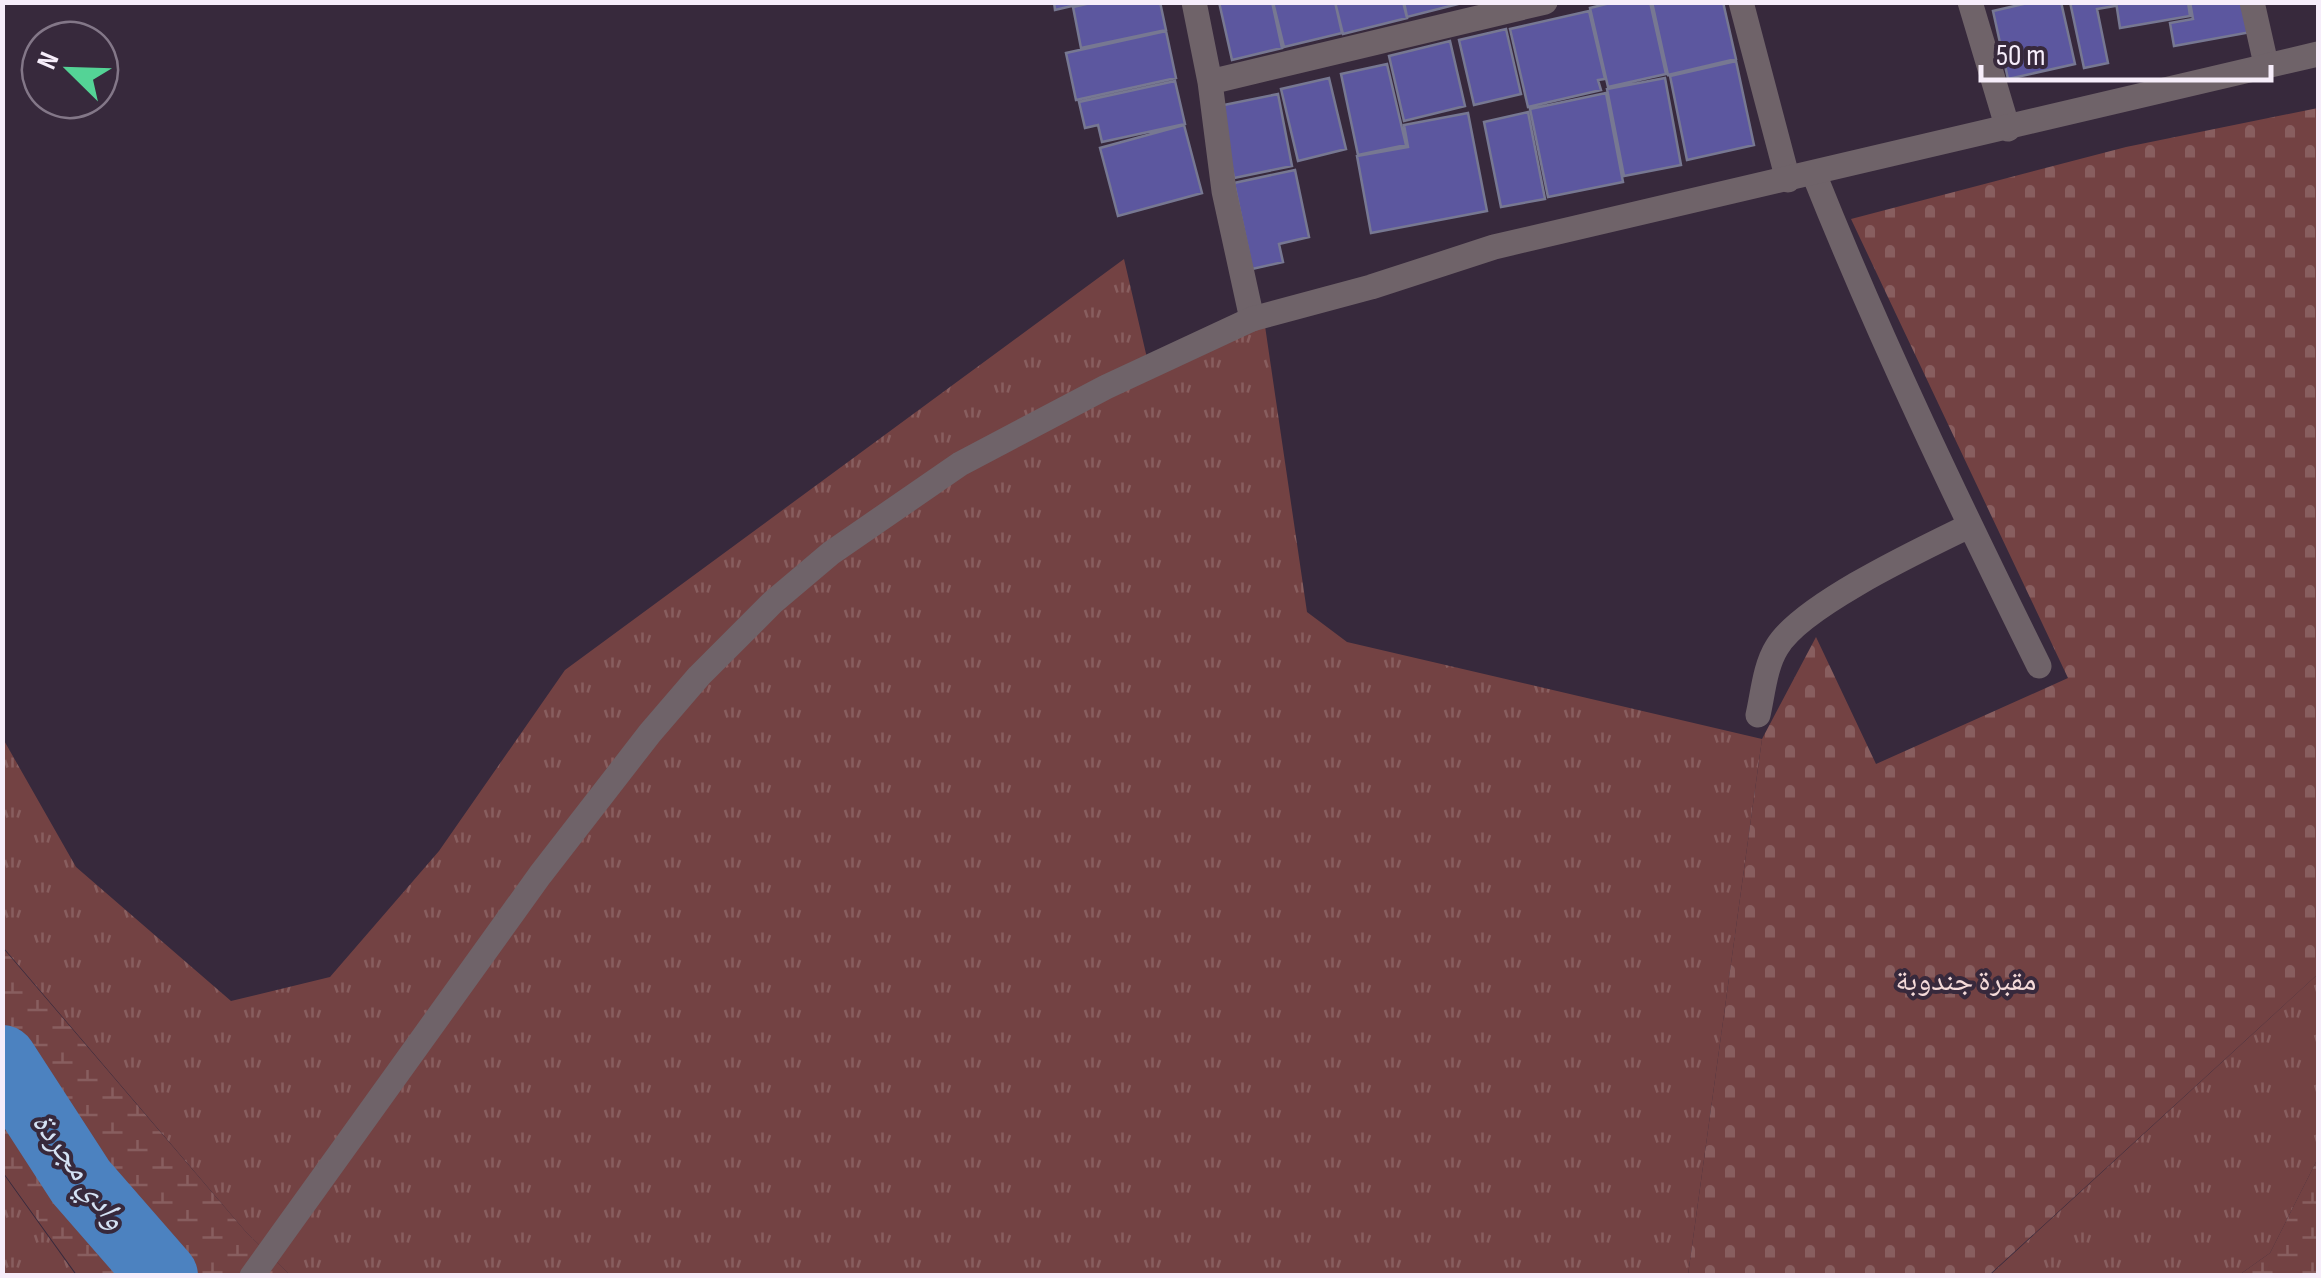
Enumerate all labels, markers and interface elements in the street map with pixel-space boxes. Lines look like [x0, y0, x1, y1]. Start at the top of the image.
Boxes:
north arrow [20, 20, 120, 120]
scale bar [1981, 20, 2271, 82]
text: 50 m [1996, 38, 2045, 74]
text: N [30, 47, 66, 74]
park label: مقبرة جندوبة [1895, 963, 2037, 999]
water label: وادي مجردة [20, 1104, 134, 1240]

